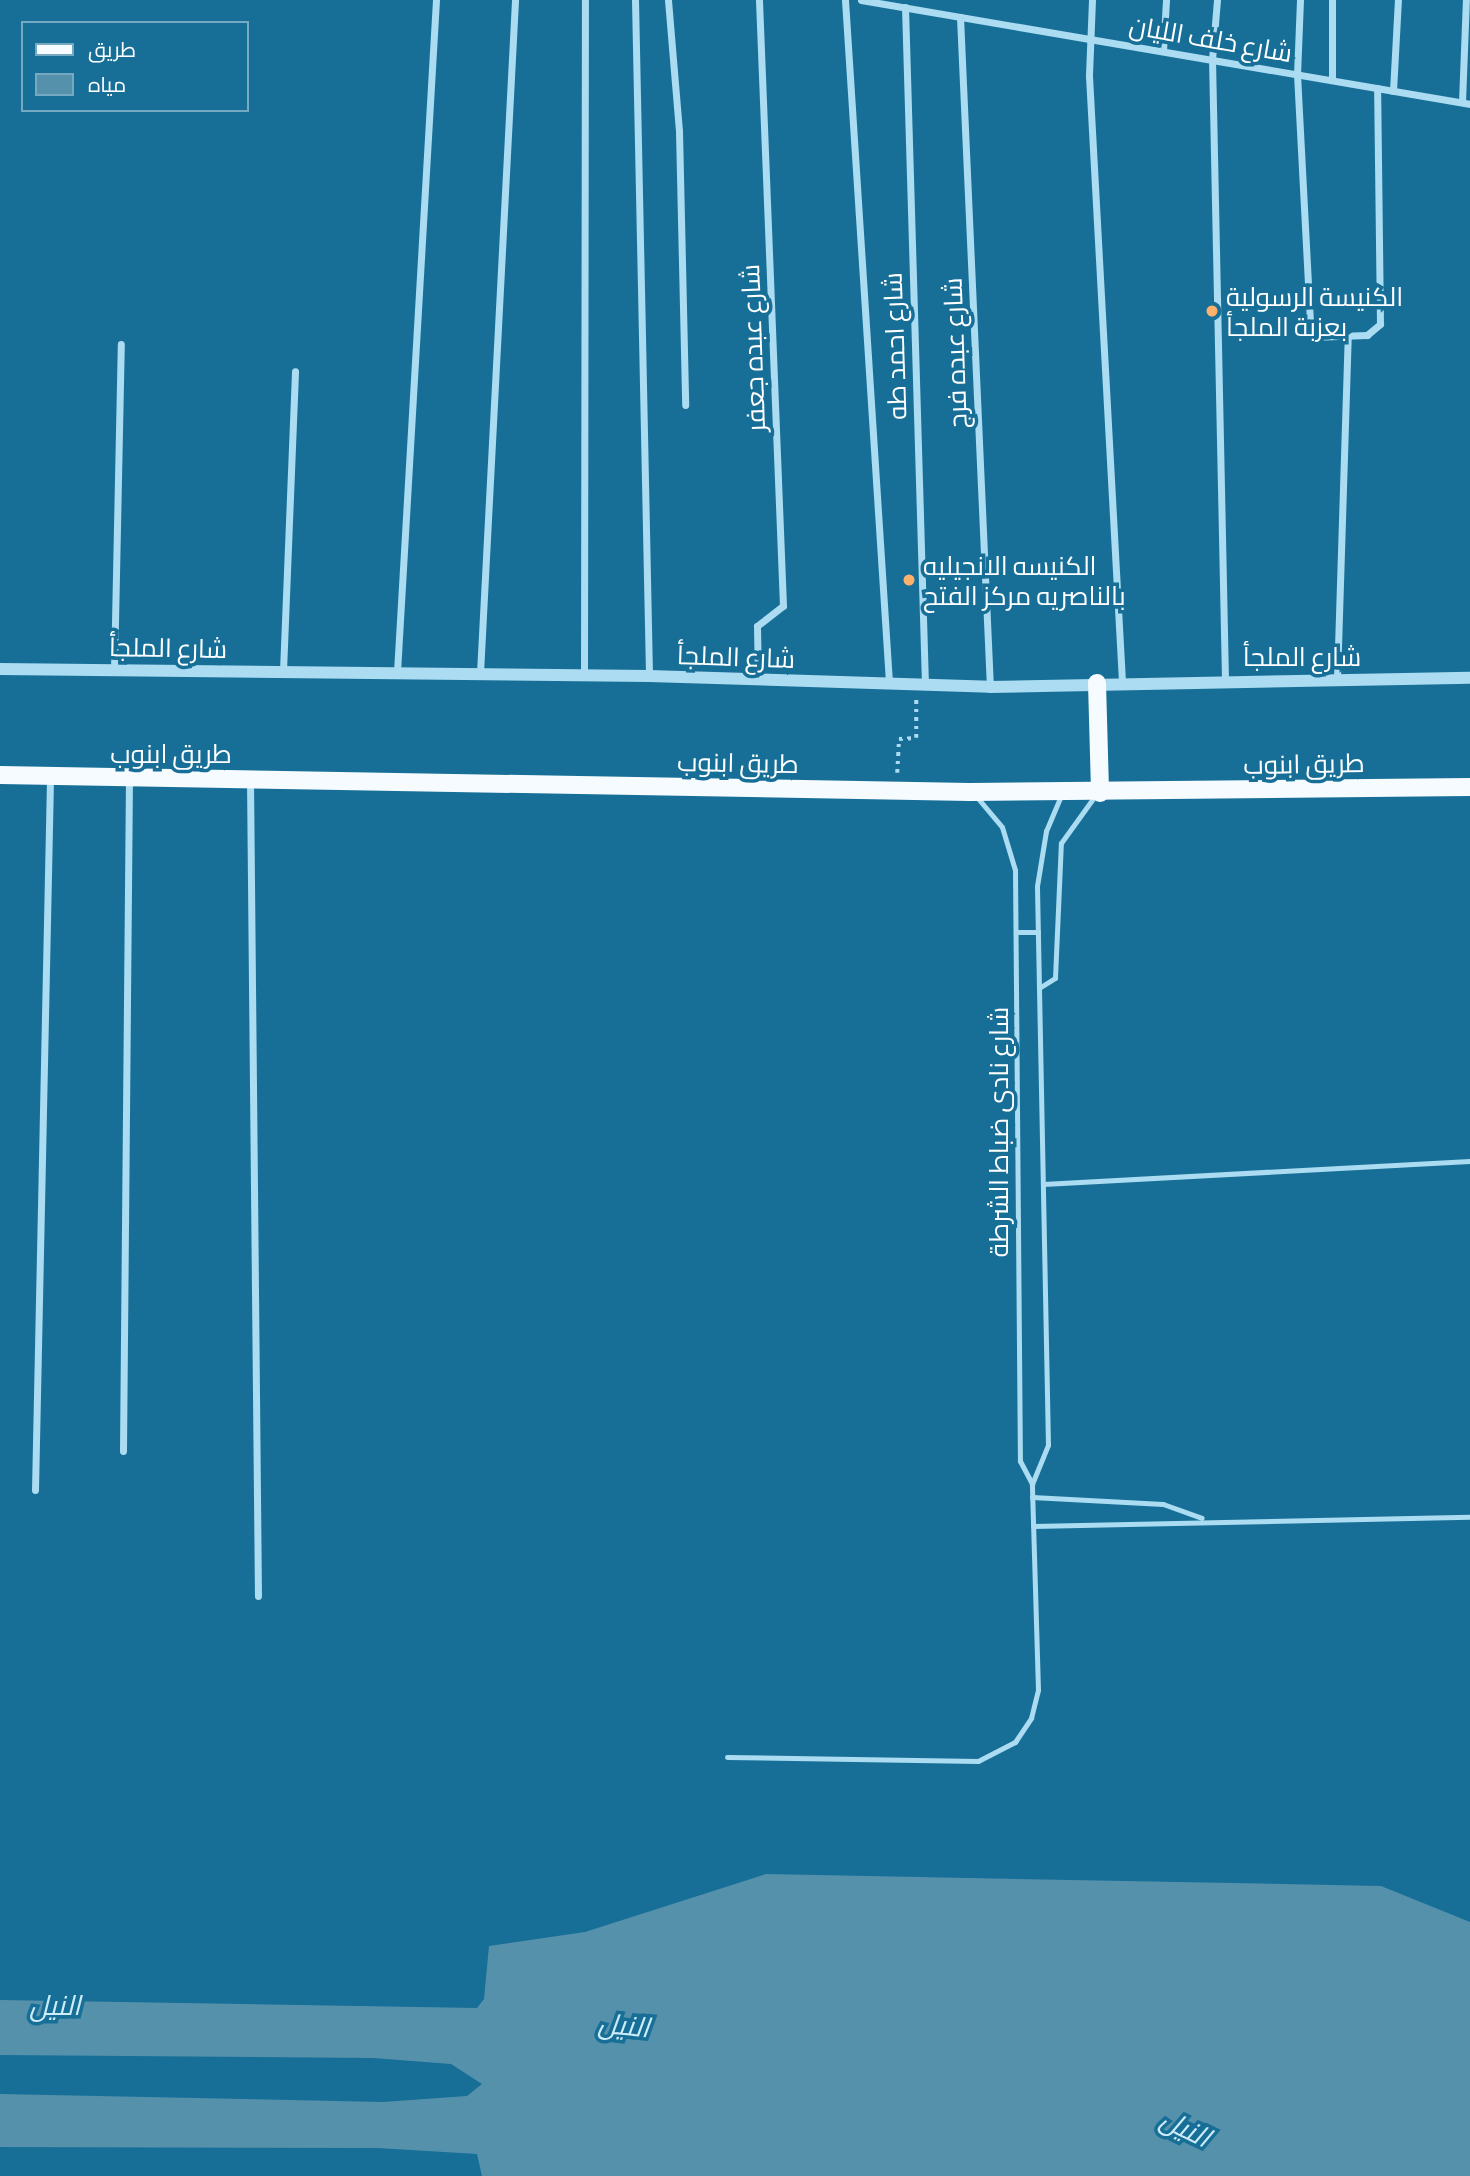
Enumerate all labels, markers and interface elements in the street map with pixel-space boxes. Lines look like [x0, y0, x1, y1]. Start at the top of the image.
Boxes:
street label: شارع خلف الليان [1127, 8, 1295, 68]
legend [21, 21, 248, 112]
text: طريق [88, 36, 136, 61]
text: مياه [88, 71, 126, 96]
street label: شارع عبده جعفر [733, 264, 771, 432]
street label: شارع احمد طه [876, 272, 912, 420]
street label: شارع عبده فرج [936, 277, 972, 429]
place label: الكنيسة الرسولية بعزبة الملجأ [1226, 280, 1403, 342]
marker: الكنيسة الرسولية بعزبة الملجأ [1204, 303, 1220, 319]
place label: الكنيسه الانجيليه بالناصريه مركز الفتح [923, 549, 1126, 610]
marker: الكنيسه الانجيليه بالناصريه مركز الفتح [901, 572, 917, 588]
street label: شارع الملجأ [109, 630, 227, 664]
street label: شارع الملجأ [676, 638, 796, 674]
street label: شارع الملجأ [1243, 640, 1361, 672]
street label: طريق ابنوب [110, 737, 232, 769]
street label: طريق ابنوب [677, 745, 799, 779]
street label: طريق ابنوب [1243, 746, 1365, 780]
street label: شارع نادى ضباط الشرطة [982, 1007, 1014, 1257]
water label: النيل [29, 1987, 81, 2021]
water label: النيل [597, 2005, 651, 2043]
water label: النيل [1156, 2101, 1216, 2153]

